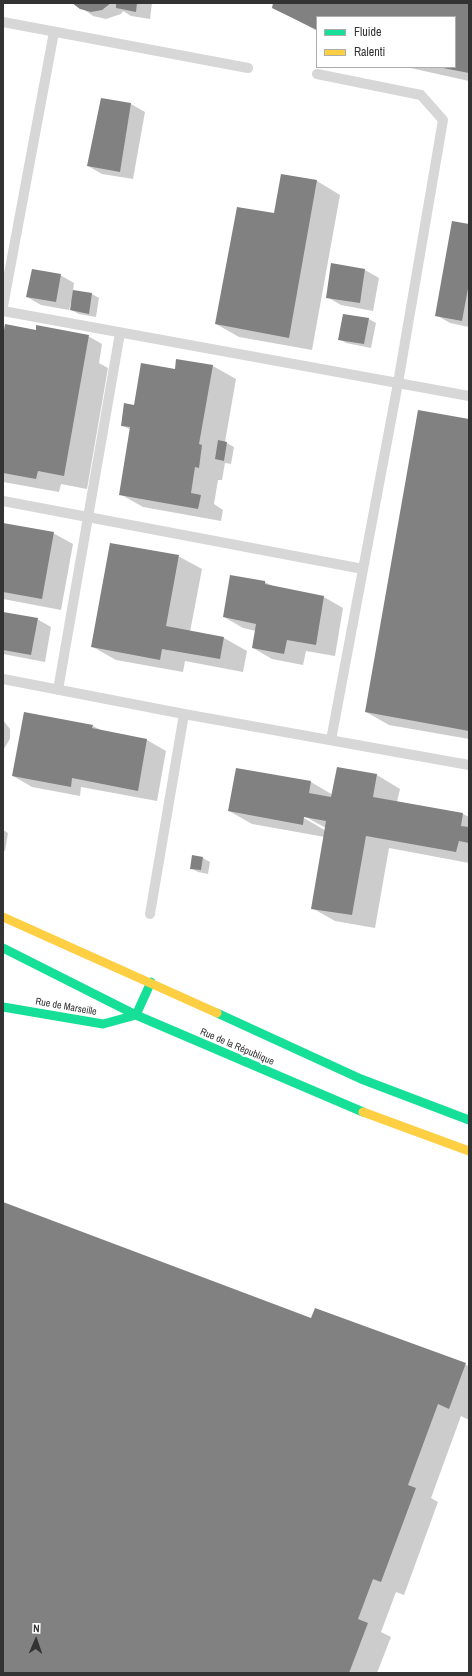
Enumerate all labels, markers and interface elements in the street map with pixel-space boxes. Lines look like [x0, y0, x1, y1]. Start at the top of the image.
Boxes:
legend [316, 16, 456, 68]
text: Fluide [354, 24, 381, 40]
text: Ralenti [354, 44, 385, 60]
street label: Rue de Marseille [34, 996, 98, 1018]
street label: Rue de la République [198, 1026, 276, 1068]
north arrow [16, 1620, 56, 1660]
text: N [33, 1621, 40, 1635]

